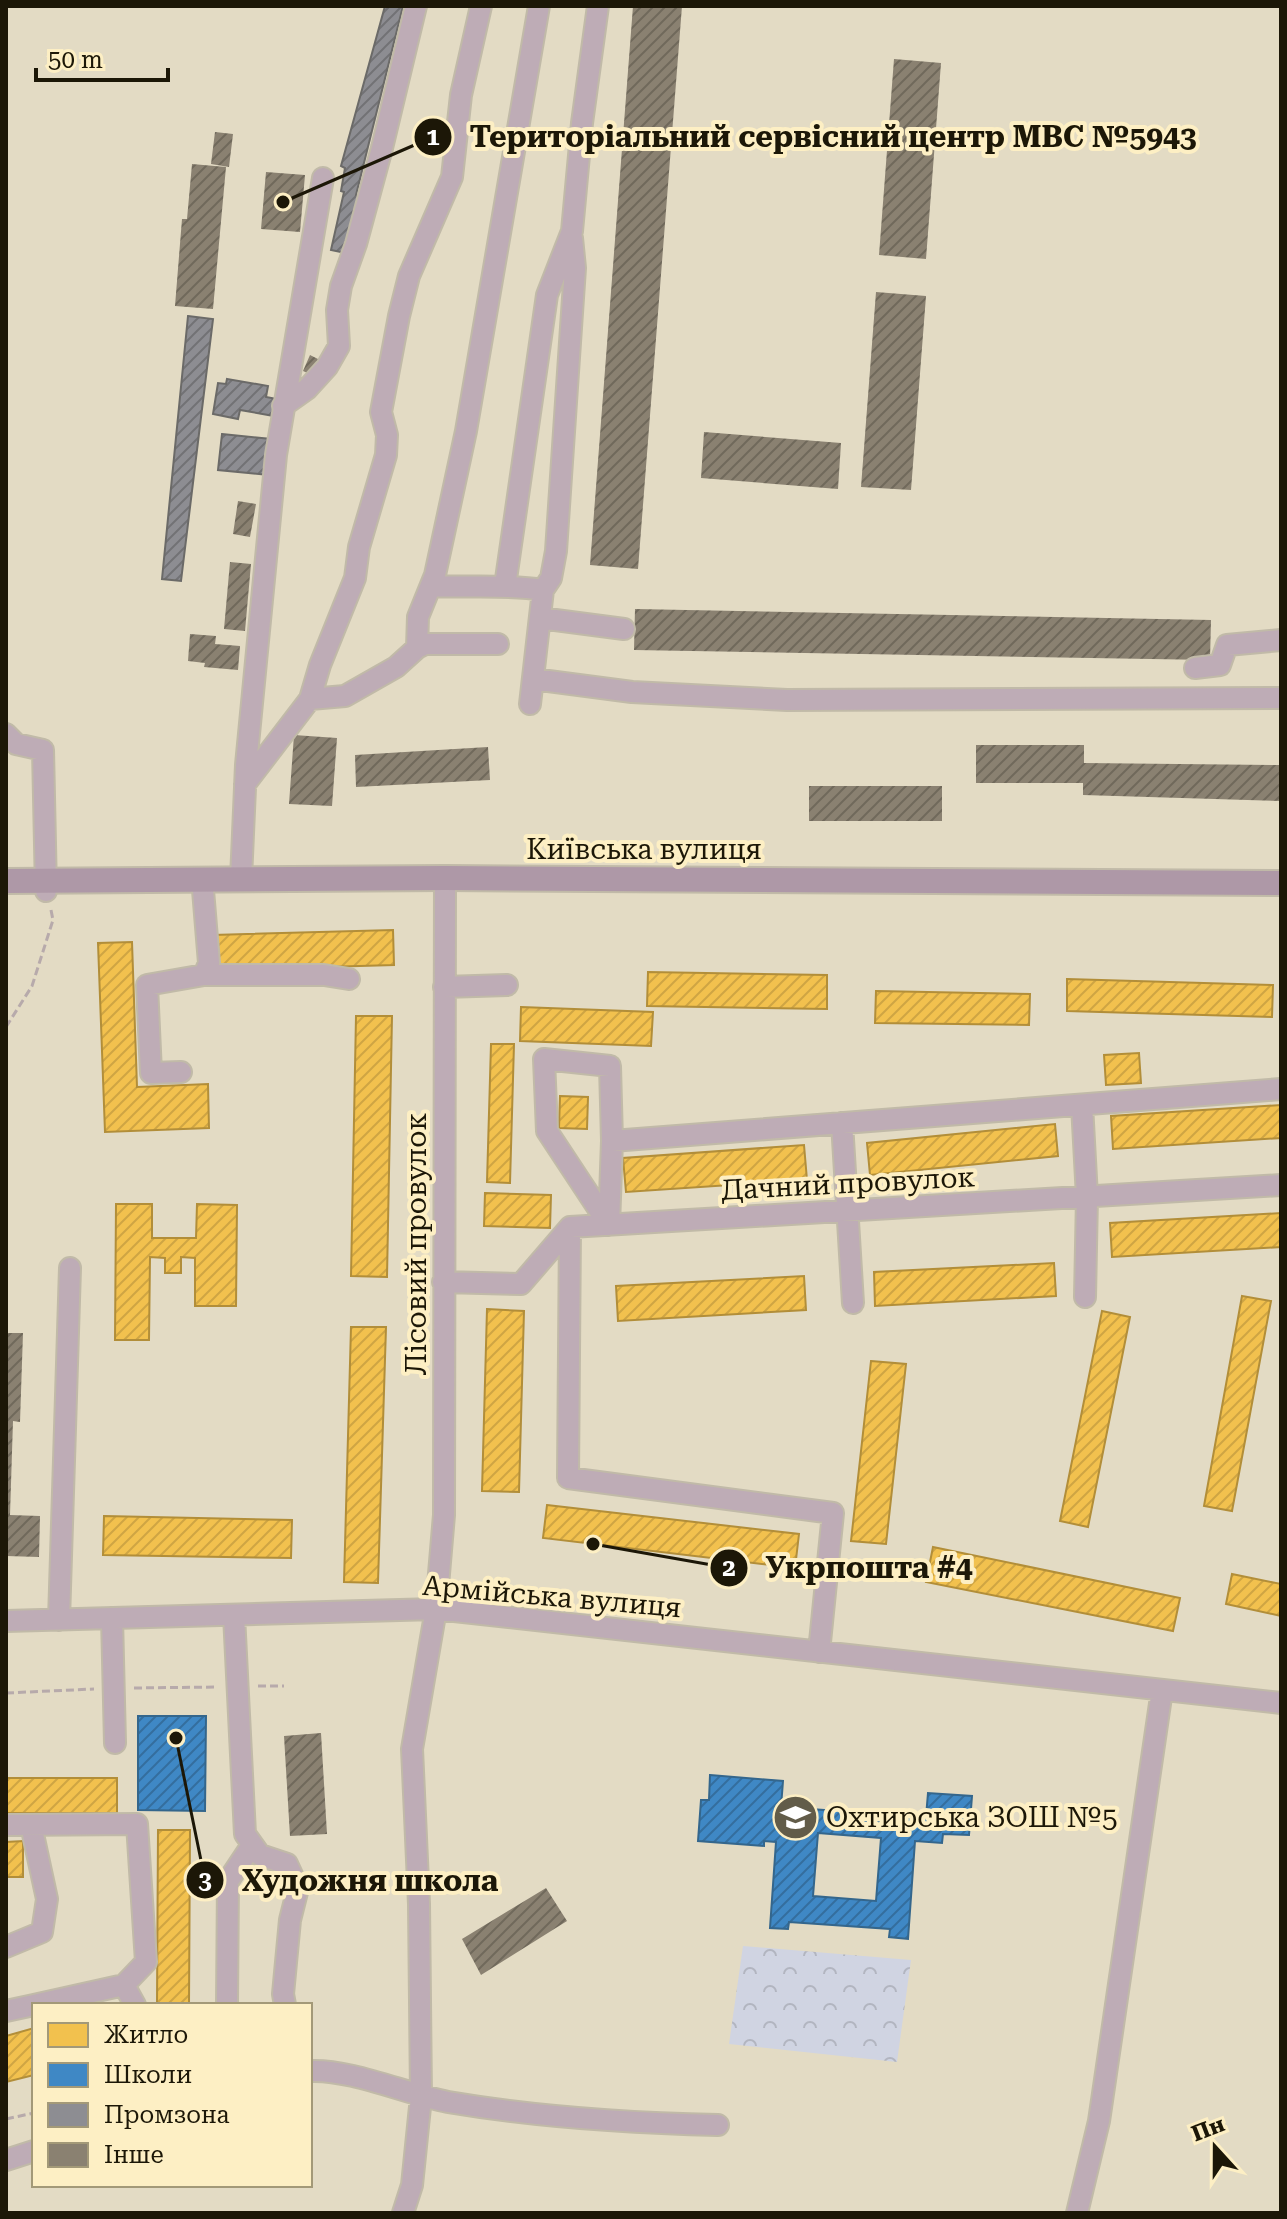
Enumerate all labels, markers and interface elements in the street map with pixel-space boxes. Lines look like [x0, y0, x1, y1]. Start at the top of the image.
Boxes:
scale bar [36, 32, 168, 82]
text: 50 m [48, 46, 103, 74]
callout: Територіальний сервісний центр МВС №5943 [413, 110, 1213, 164]
text: Територіальний сервісний центр МВС №5943 [469, 119, 1197, 154]
text: 1 [426, 123, 440, 151]
street label: Київська вулиця [526, 833, 762, 866]
street label: Лісовий провулок [400, 1113, 433, 1375]
street label: Дачний провулок [720, 1160, 976, 1207]
callout: Укрпошта #4 [709, 1541, 988, 1595]
text: Укрпошта #4 [765, 1550, 973, 1585]
text: 2 [722, 1554, 736, 1582]
street label: Армійська вулиця [421, 1569, 683, 1624]
school or university icon: Охтирська ЗОШ №5 [771, 1793, 819, 1841]
place label: Охтирська ЗОШ №5 [826, 1801, 1118, 1834]
callout: Художня школа [185, 1853, 514, 1907]
text: Художня школа [242, 1863, 499, 1898]
text: 3 [198, 1867, 212, 1895]
legend [32, 2003, 312, 2187]
text: Житло [104, 2021, 188, 2049]
text: Школи [104, 2061, 192, 2089]
text: Промзона [104, 2101, 230, 2129]
north arrow [1175, 2107, 1255, 2187]
text: Пн [1188, 2111, 1228, 2146]
text: Інше [104, 2141, 164, 2169]

